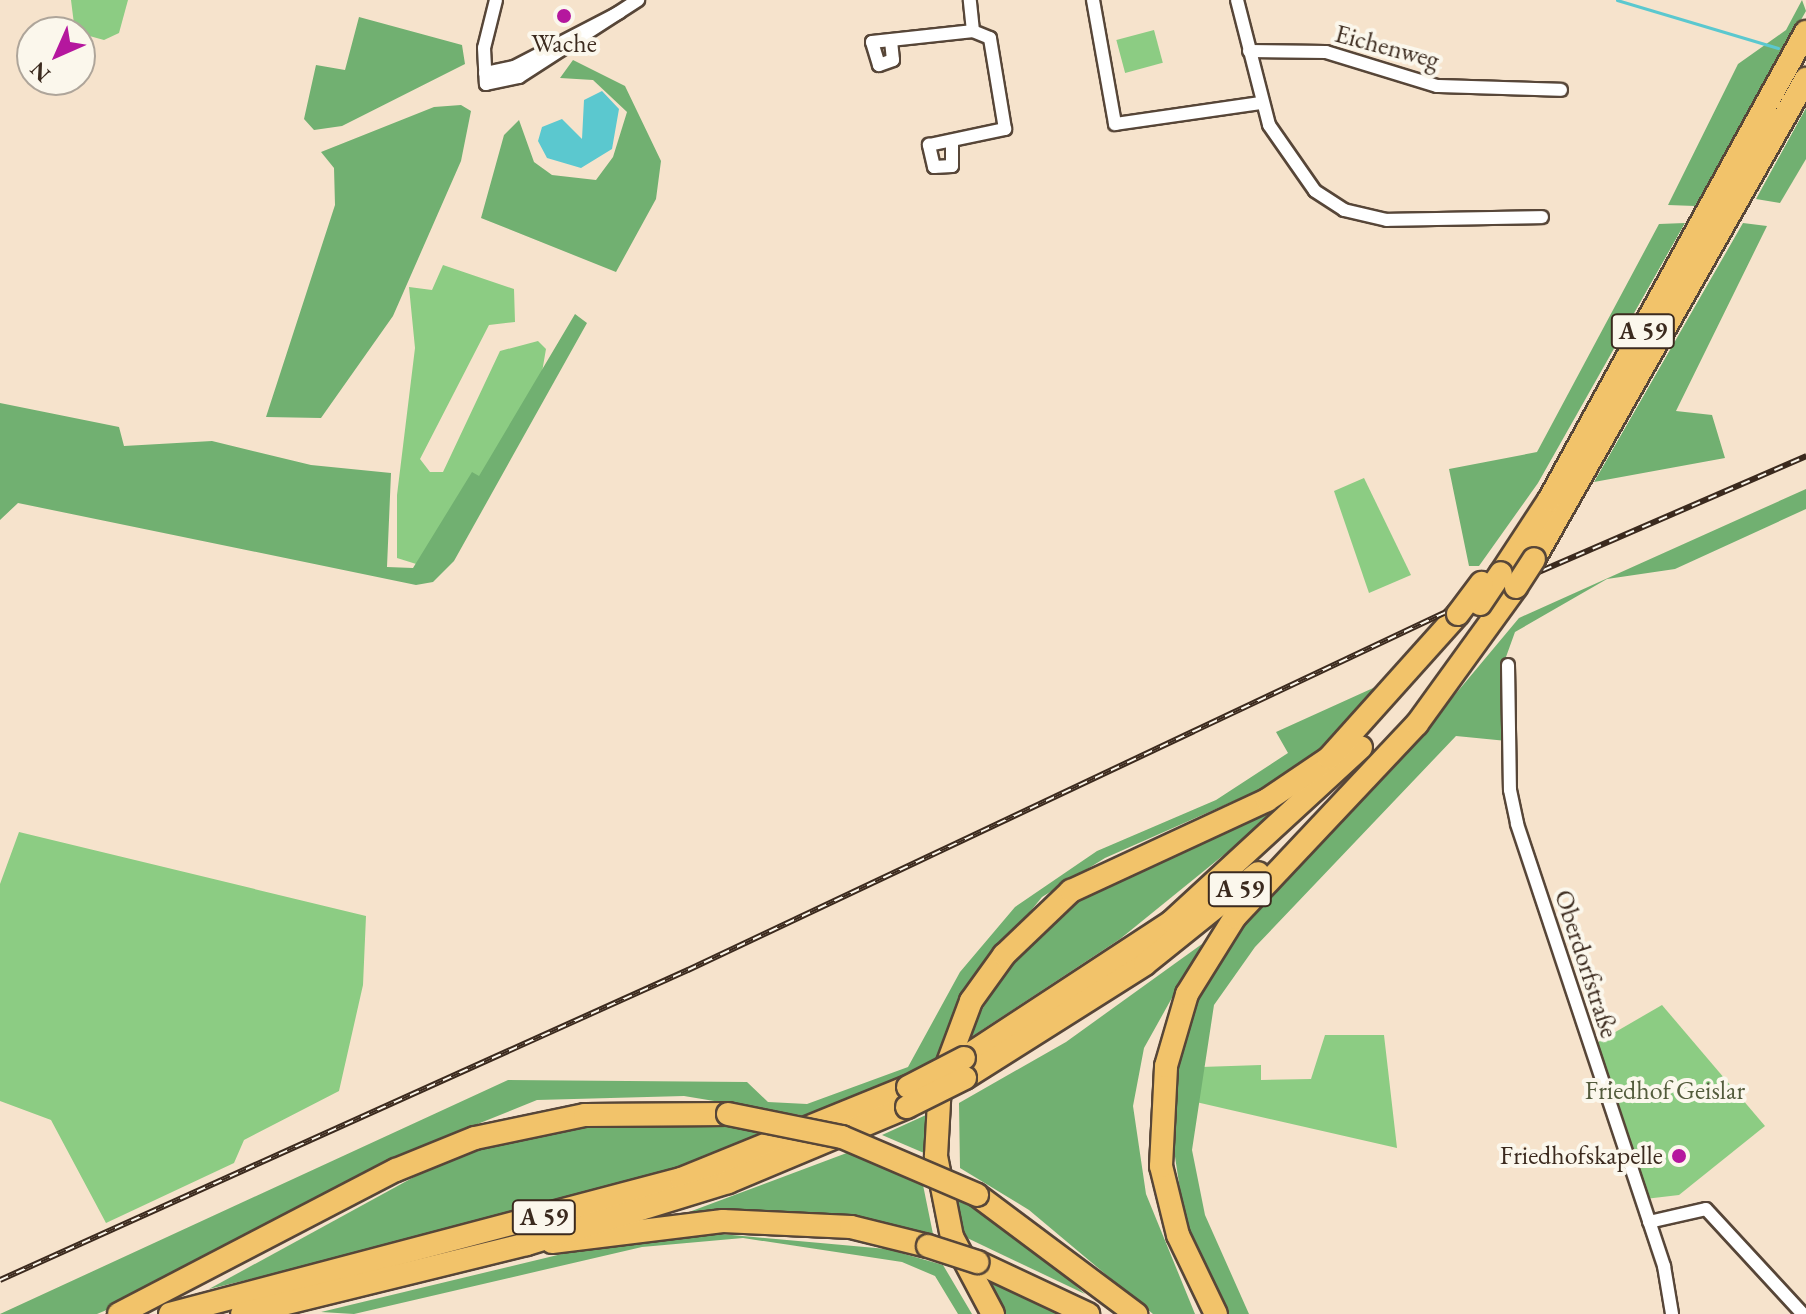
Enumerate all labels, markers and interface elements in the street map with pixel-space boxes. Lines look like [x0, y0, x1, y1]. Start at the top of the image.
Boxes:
marker: Wache [555, 7, 573, 25]
north arrow [16, 16, 96, 96]
street label: Eichenweg [1331, 18, 1443, 76]
place label: Wache [531, 28, 597, 60]
text: N [24, 55, 57, 88]
road number: A 59 [1609, 311, 1677, 351]
road number: A 59 [1206, 869, 1274, 909]
street label: Oberdorfstraße [1547, 886, 1625, 1042]
park label: Friedhof Geislar [1585, 1075, 1745, 1107]
place label: Friedhofskapelle [1500, 1140, 1663, 1172]
marker: Friedhofskapelle [1670, 1147, 1688, 1165]
road number: A 59 [510, 1197, 578, 1237]

